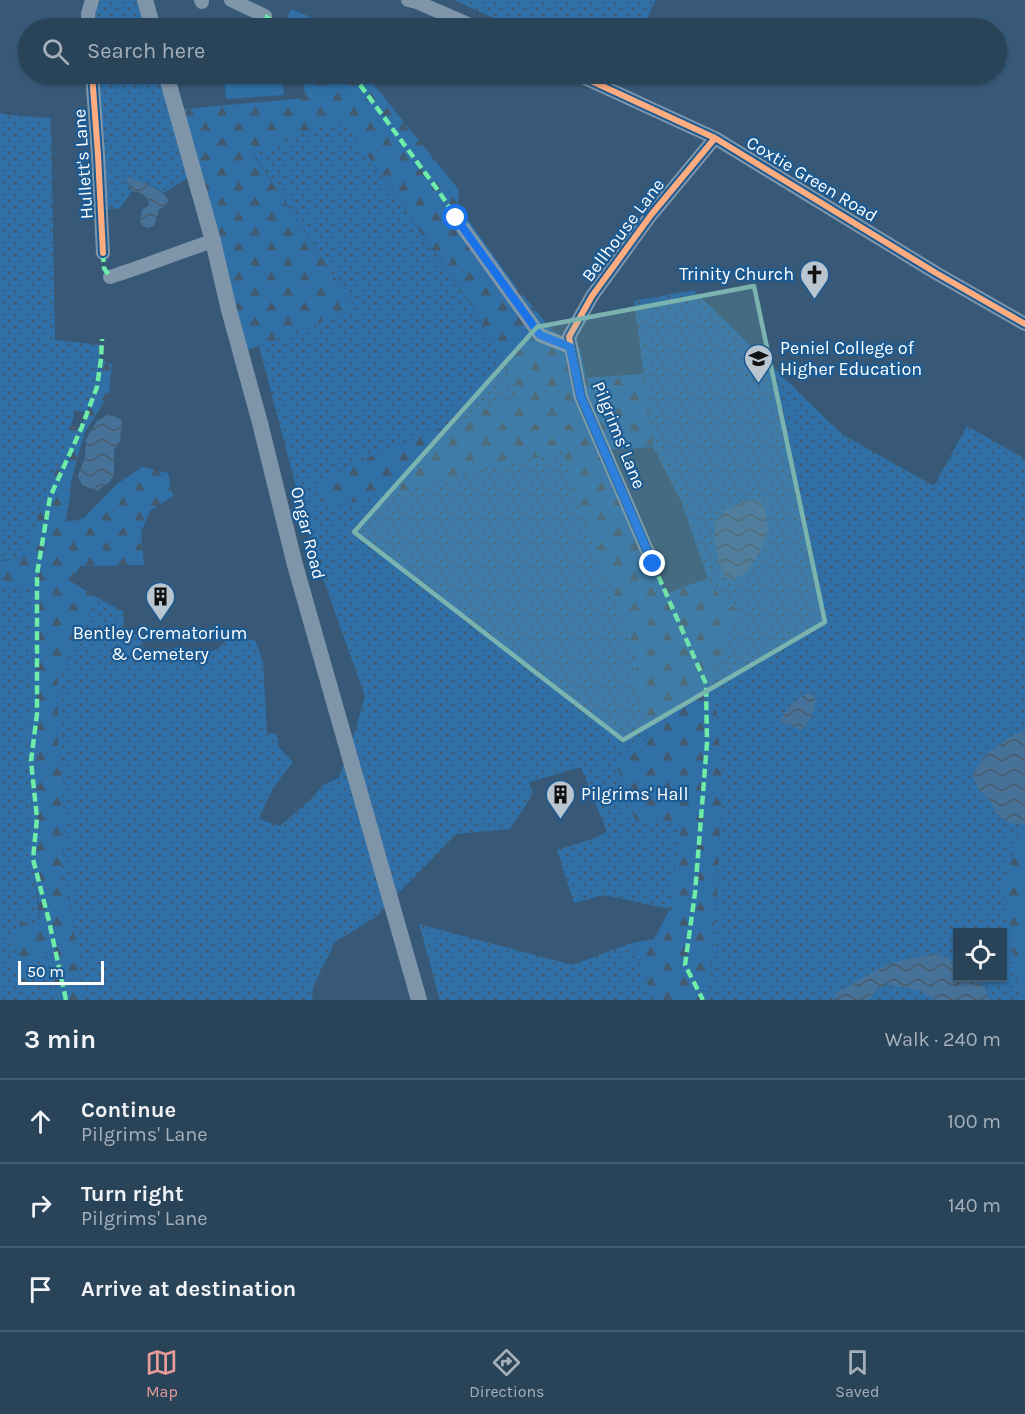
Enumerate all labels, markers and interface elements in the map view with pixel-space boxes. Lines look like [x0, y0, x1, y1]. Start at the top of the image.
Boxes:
search box [18, 18, 1007, 84]
icon: search [39, 35, 72, 68]
text: Search here [87, 38, 205, 64]
street label: Hullett's Lane [68, 108, 98, 220]
street label: Coxtie Green Road [743, 131, 881, 227]
street label: Bellhouse Lane [577, 174, 669, 286]
route start [442, 204, 468, 230]
church icon: Trinity Church [799, 258, 831, 300]
place label: Trinity Church [679, 263, 794, 285]
place label: Peniel College of Higher Education [780, 337, 922, 380]
school or university icon: Peniel College of Higher Education [743, 342, 775, 384]
street label: Pilgrims' Lane [587, 378, 651, 492]
street label: Ongar Road [286, 484, 330, 582]
route end [639, 550, 665, 576]
building icon: Bentley Crematorium & Cemetery [144, 580, 176, 622]
place label: Bentley Crematorium & Cemetery [73, 622, 247, 665]
building icon: Pilgrims' Hall [544, 778, 576, 820]
place label: Pilgrims' Hall [581, 783, 688, 805]
map controls [953, 928, 1007, 982]
button: locate [953, 928, 1007, 982]
scale bar [18, 958, 104, 986]
text: 50 m [27, 962, 64, 981]
text: 3 min [24, 1024, 96, 1055]
text: Walk · 240 m [885, 1028, 1001, 1051]
text: Continue [81, 1097, 176, 1123]
icon: ahead [24, 1105, 57, 1138]
text: 100 m [947, 1110, 1001, 1133]
text: Pilgrims' Lane [81, 1123, 208, 1146]
text: Turn right [81, 1181, 184, 1207]
icon: right [24, 1189, 57, 1222]
text: 140 m [948, 1194, 1001, 1217]
text: Pilgrims' Lane [81, 1207, 208, 1230]
icon: arrive [24, 1273, 57, 1306]
text: Arrive at destination [81, 1276, 296, 1302]
tab: Map [145, 1346, 178, 1401]
tab: Directions [469, 1346, 544, 1401]
tab: Saved [835, 1346, 880, 1401]

